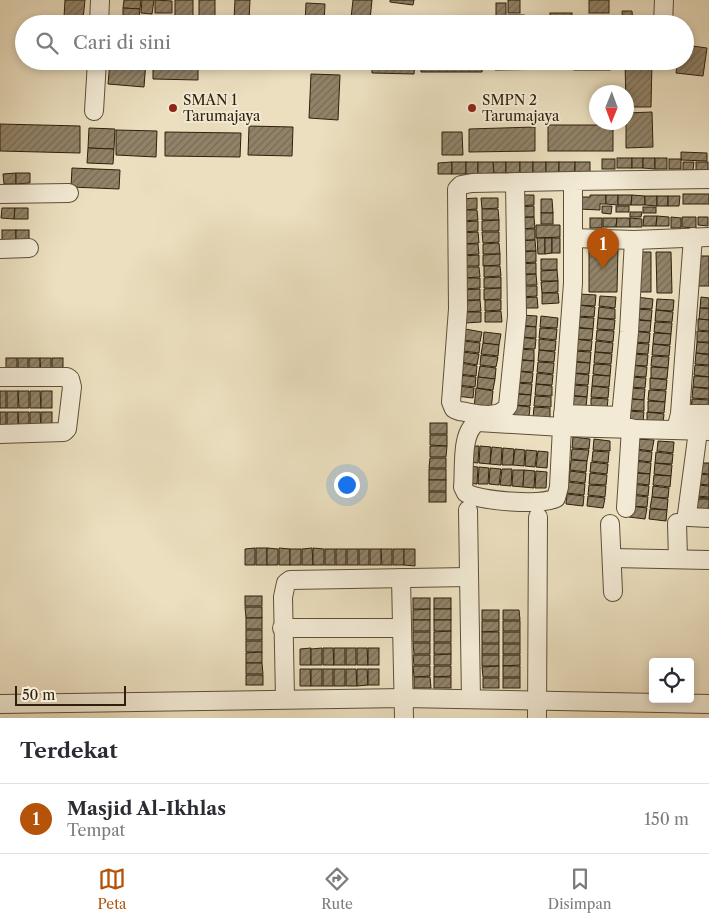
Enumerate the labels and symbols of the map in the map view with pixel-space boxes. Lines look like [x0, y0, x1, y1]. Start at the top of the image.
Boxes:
north arrow [589, 85, 634, 130]
place label: SMAN 1 Tarumajaya [183, 91, 261, 125]
place label: SMPN 2 Tarumajaya [482, 91, 560, 125]
marker: SMAN 1 Tarumajaya [167, 102, 179, 114]
marker: SMPN 2 Tarumajaya [466, 102, 478, 114]
pin: 1 [587, 228, 619, 269]
your location [334, 472, 360, 498]
scale bar [15, 683, 126, 706]

